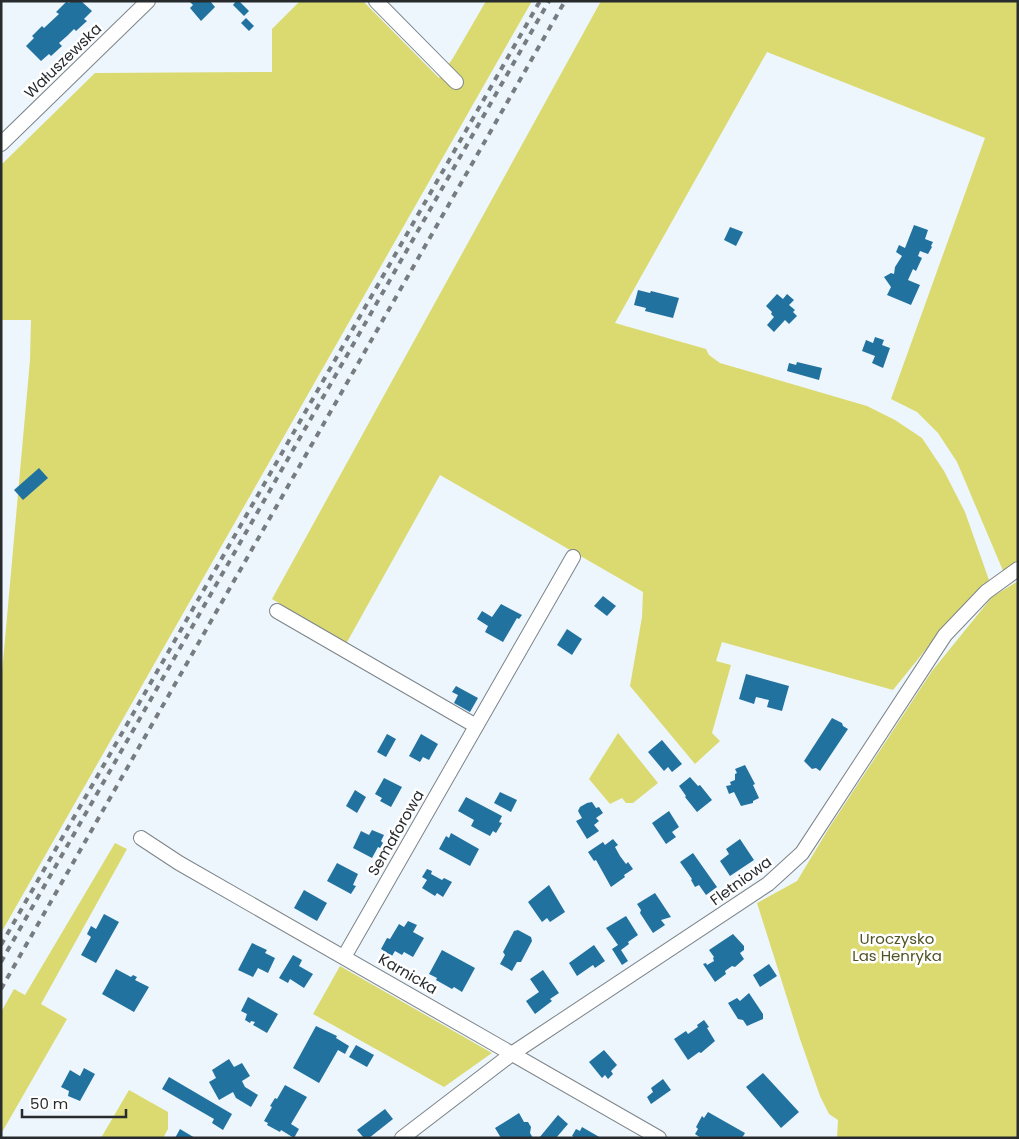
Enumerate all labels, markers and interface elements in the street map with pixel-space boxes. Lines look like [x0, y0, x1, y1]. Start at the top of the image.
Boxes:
street label: Wałuszewska [19, 18, 106, 103]
street label: Semaforowa [363, 786, 429, 880]
street label: Fletniowa [706, 851, 776, 910]
park label: Uroczysko Las Henryka [852, 928, 942, 966]
street label: Karnicka [375, 948, 442, 999]
scale bar [22, 1086, 126, 1118]
text: 50 m [30, 1093, 68, 1114]

